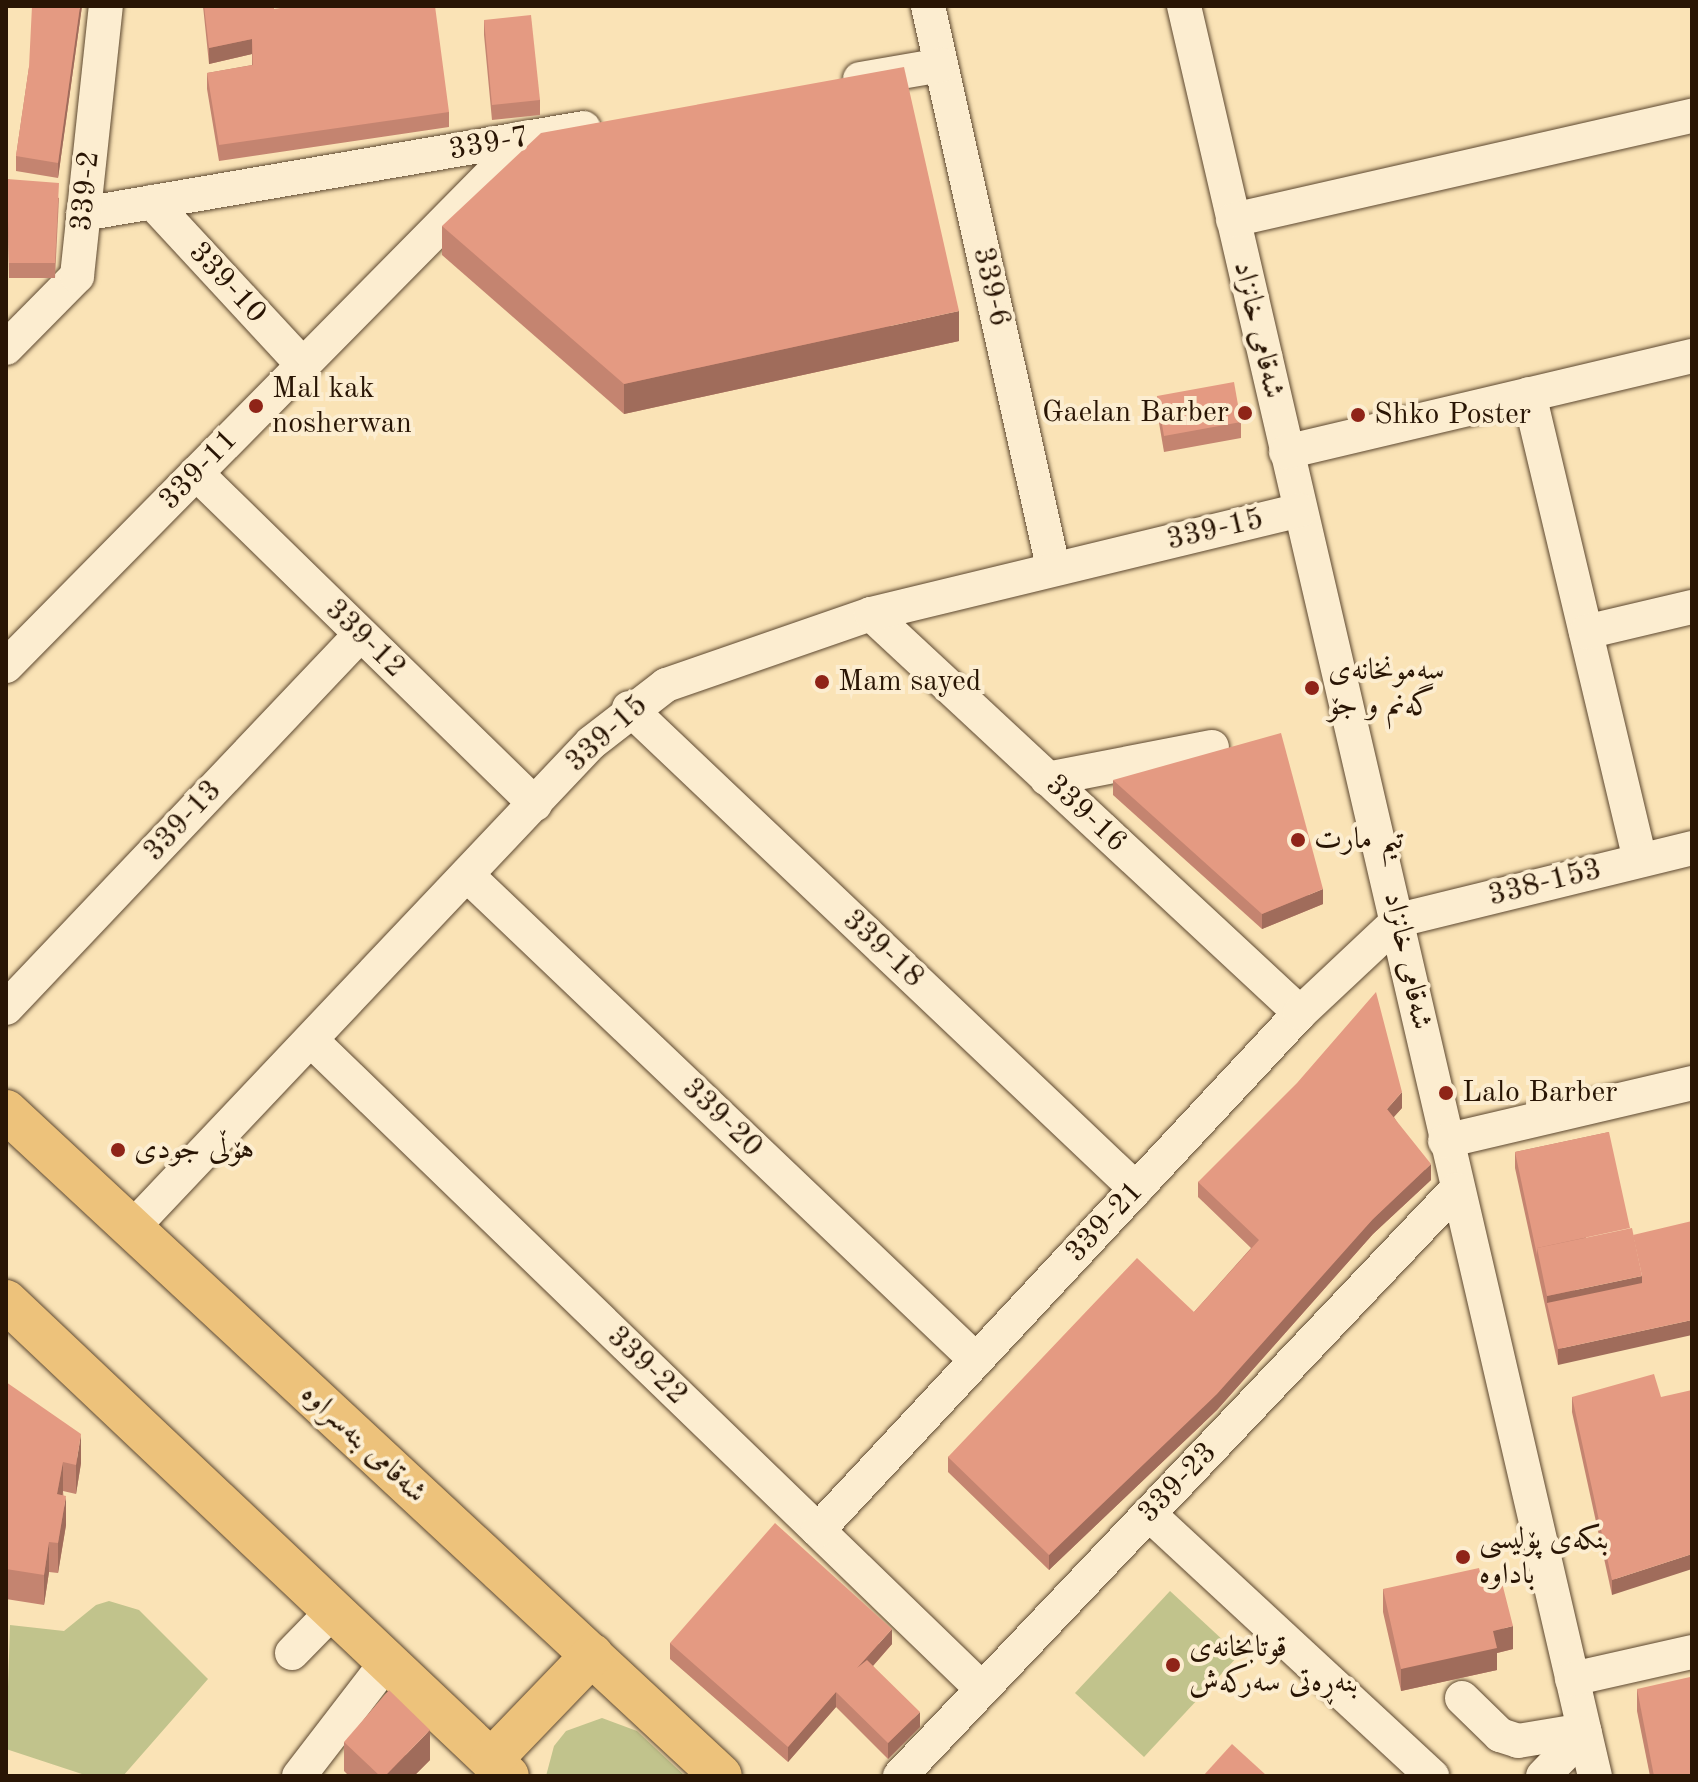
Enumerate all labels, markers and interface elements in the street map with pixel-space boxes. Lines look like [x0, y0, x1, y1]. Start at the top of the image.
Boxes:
street label: 339-7 [446, 119, 532, 169]
street label: 339-2 [64, 149, 108, 233]
street label: 339-10 [180, 235, 274, 331]
street label: 339-6 [964, 244, 1018, 330]
street label: شەقامی خانزاد [1225, 258, 1291, 402]
place label: Mal kak nosherwan [272, 371, 412, 442]
place label: Gaelan Barber [1042, 395, 1229, 431]
marker: Mal kak nosherwan [247, 397, 265, 415]
place label: Shko Poster [1374, 397, 1531, 433]
marker: Gaelan Barber [1236, 404, 1254, 422]
marker: Shko Poster [1349, 406, 1367, 424]
street label: 339-11 [152, 422, 246, 518]
street label: 339-15 [1163, 501, 1267, 559]
street label: 339-12 [317, 592, 413, 686]
place label: سەمونخانەی گەنم و جۆ [1328, 653, 1445, 724]
place label: Mam sayed [838, 664, 981, 700]
marker: Mam sayed [813, 673, 831, 691]
marker: سەمونخانەی گەنم و جۆ [1303, 679, 1321, 697]
street label: 339-15 [559, 688, 655, 780]
street label: 339-16 [1038, 767, 1134, 861]
street label: 339-13 [136, 773, 230, 869]
place label: تيم مارت [1314, 822, 1403, 858]
marker: تيم مارت [1289, 831, 1307, 849]
street label: 338-153 [1485, 852, 1605, 914]
street label: شەقامی خانزاد [1375, 889, 1439, 1033]
street label: 339-18 [835, 902, 931, 996]
street label: 339-20 [674, 1071, 770, 1165]
place label: Lalo Barber [1462, 1075, 1618, 1111]
marker: Lalo Barber [1437, 1084, 1455, 1102]
place label: هۆڵی جودی [134, 1132, 254, 1168]
marker: هۆڵی جودی [109, 1141, 127, 1159]
street label: 339-21 [1058, 1174, 1152, 1270]
street label: 339-22 [599, 1319, 695, 1413]
street label: شەقامی بنەسراوە [293, 1377, 433, 1511]
street label: 339-23 [1131, 1435, 1225, 1531]
place label: بنکەی پۆلیسی باداوە [1479, 1522, 1609, 1592]
marker: بنکەی پۆلیسی باداوە [1454, 1548, 1472, 1566]
place label: قوتابخانەی بنەڕەتی سەرکەش [1189, 1630, 1358, 1700]
marker: قوتابخانەی بنەڕەتی سەرکەش [1164, 1656, 1182, 1674]

